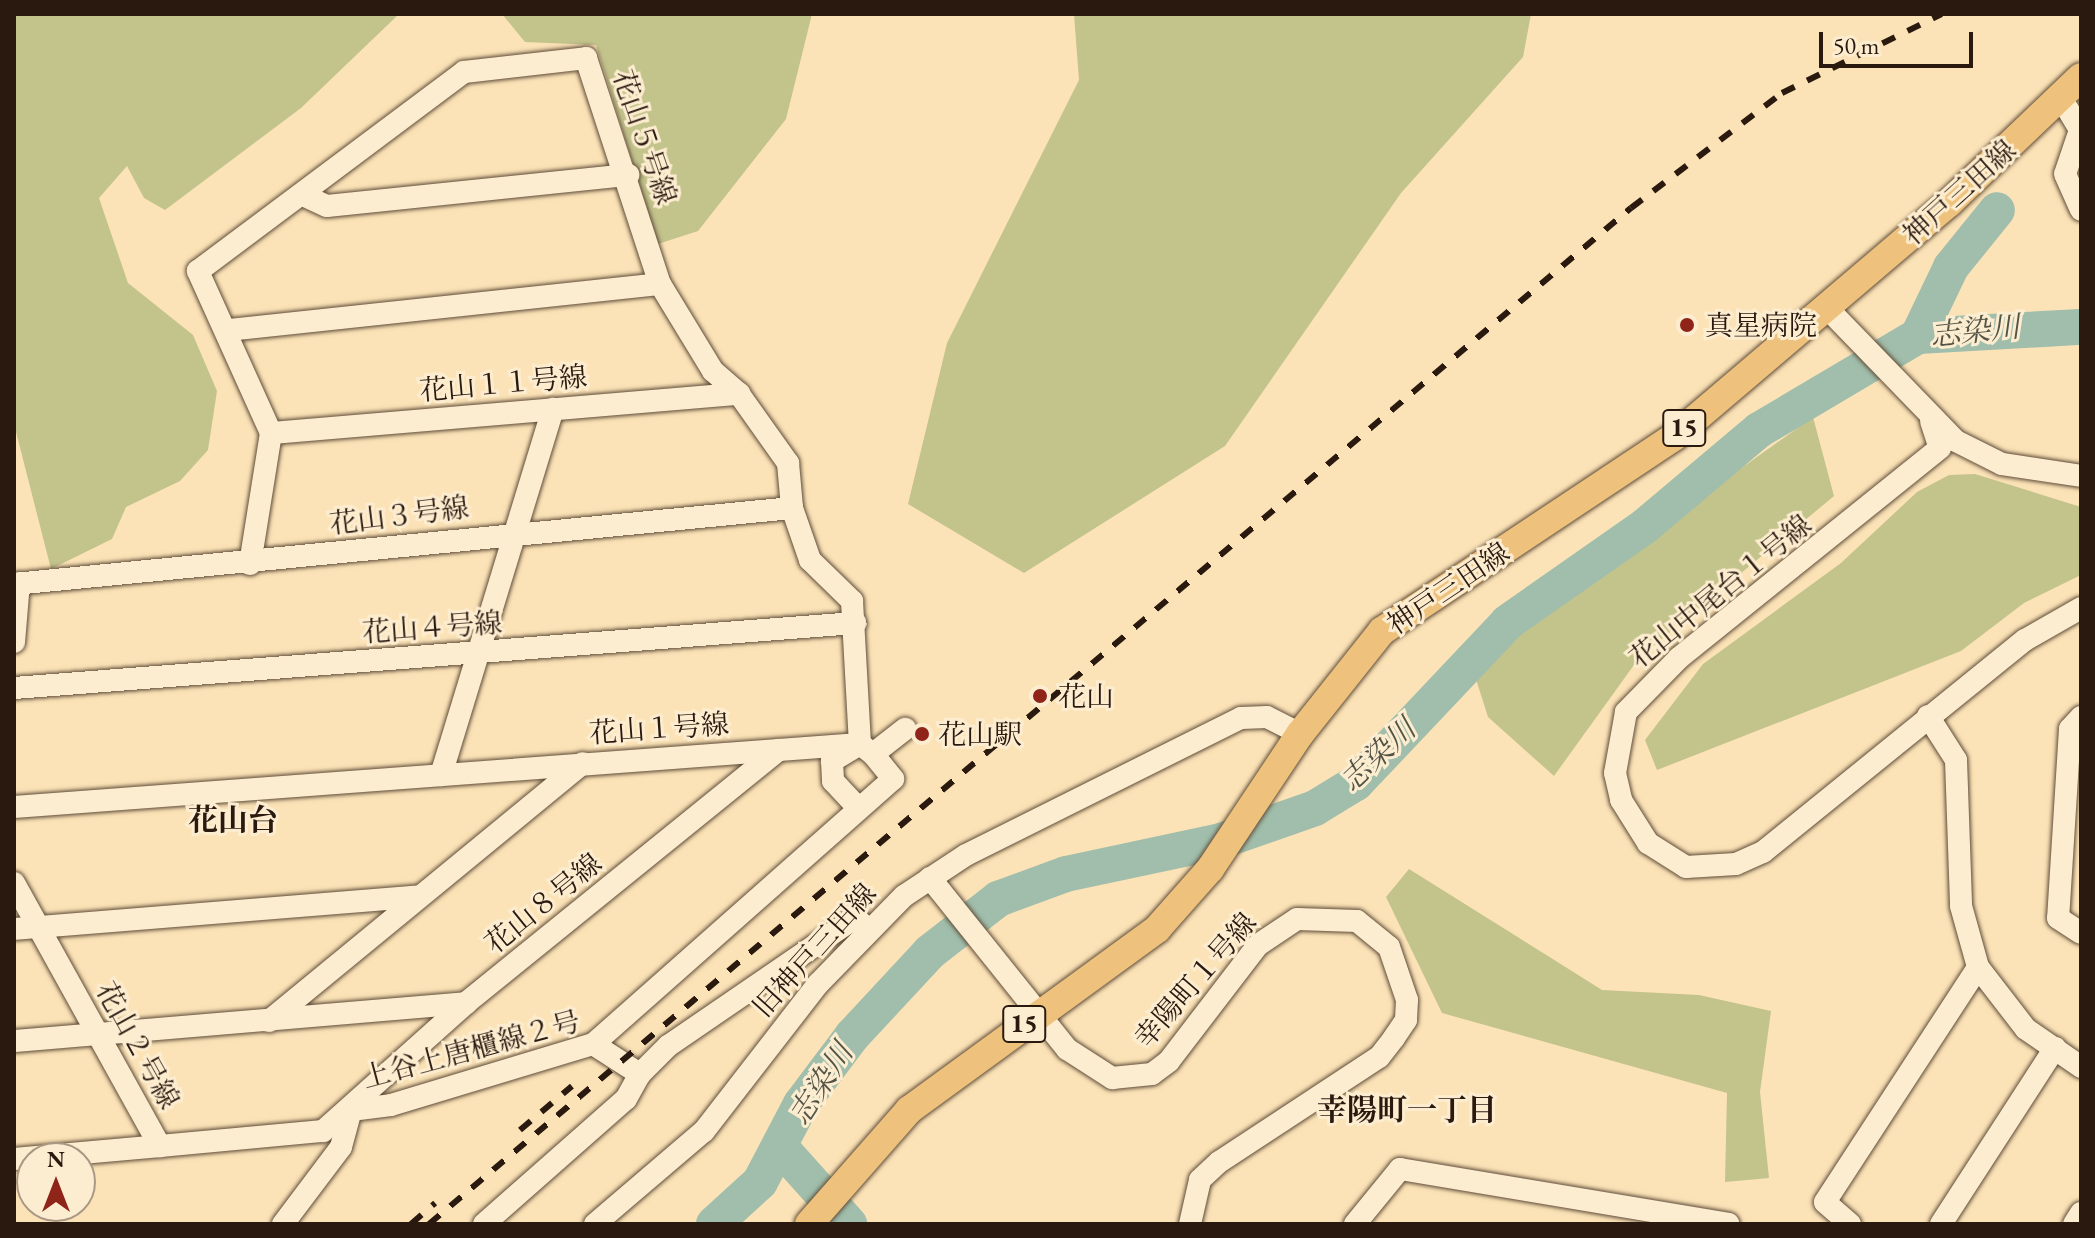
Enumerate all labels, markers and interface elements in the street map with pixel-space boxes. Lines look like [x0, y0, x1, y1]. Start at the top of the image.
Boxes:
scale bar [1823, 16, 1977, 66]
text: 50 m [1833, 30, 1880, 61]
street label: 花山５号線 [606, 65, 684, 209]
street label: 神戸三田線 [1896, 133, 2022, 251]
place label: 真星病院 [1705, 308, 1817, 342]
water label: 志染川 [1928, 308, 2022, 354]
marker: 真星病院 [1676, 314, 1698, 336]
street label: 花山１１号線 [418, 359, 588, 407]
road number: 15 [1662, 406, 1706, 450]
street label: 花山３号線 [327, 490, 471, 540]
street label: 花山中尾台１号線 [1622, 507, 1818, 675]
street label: 神戸三田線 [1381, 535, 1515, 641]
street label: 花山４号線 [361, 605, 503, 649]
place label: 花山 [1058, 679, 1114, 713]
marker: 花山 [1029, 685, 1051, 707]
street label: 花山１号線 [588, 706, 730, 750]
water label: 志染川 [1333, 711, 1423, 799]
place label: 花山駅 [938, 717, 1022, 751]
marker: 花山駅 [913, 725, 931, 743]
district label: 花山台 [188, 802, 278, 838]
street label: 花山８号線 [478, 846, 608, 960]
street label: 旧神戸三田線 [745, 876, 883, 1024]
street label: 幸陽町１号線 [1127, 906, 1263, 1054]
street label: 花山２号線 [89, 976, 187, 1114]
road number: 15 [1002, 1002, 1046, 1046]
street label: 上谷上唐櫃線２号 [358, 1004, 584, 1094]
water label: 志染川 [781, 1036, 861, 1132]
district label: 幸陽町一丁目 [1317, 1092, 1497, 1128]
north arrow [16, 1142, 96, 1222]
text: N [47, 1145, 65, 1174]

